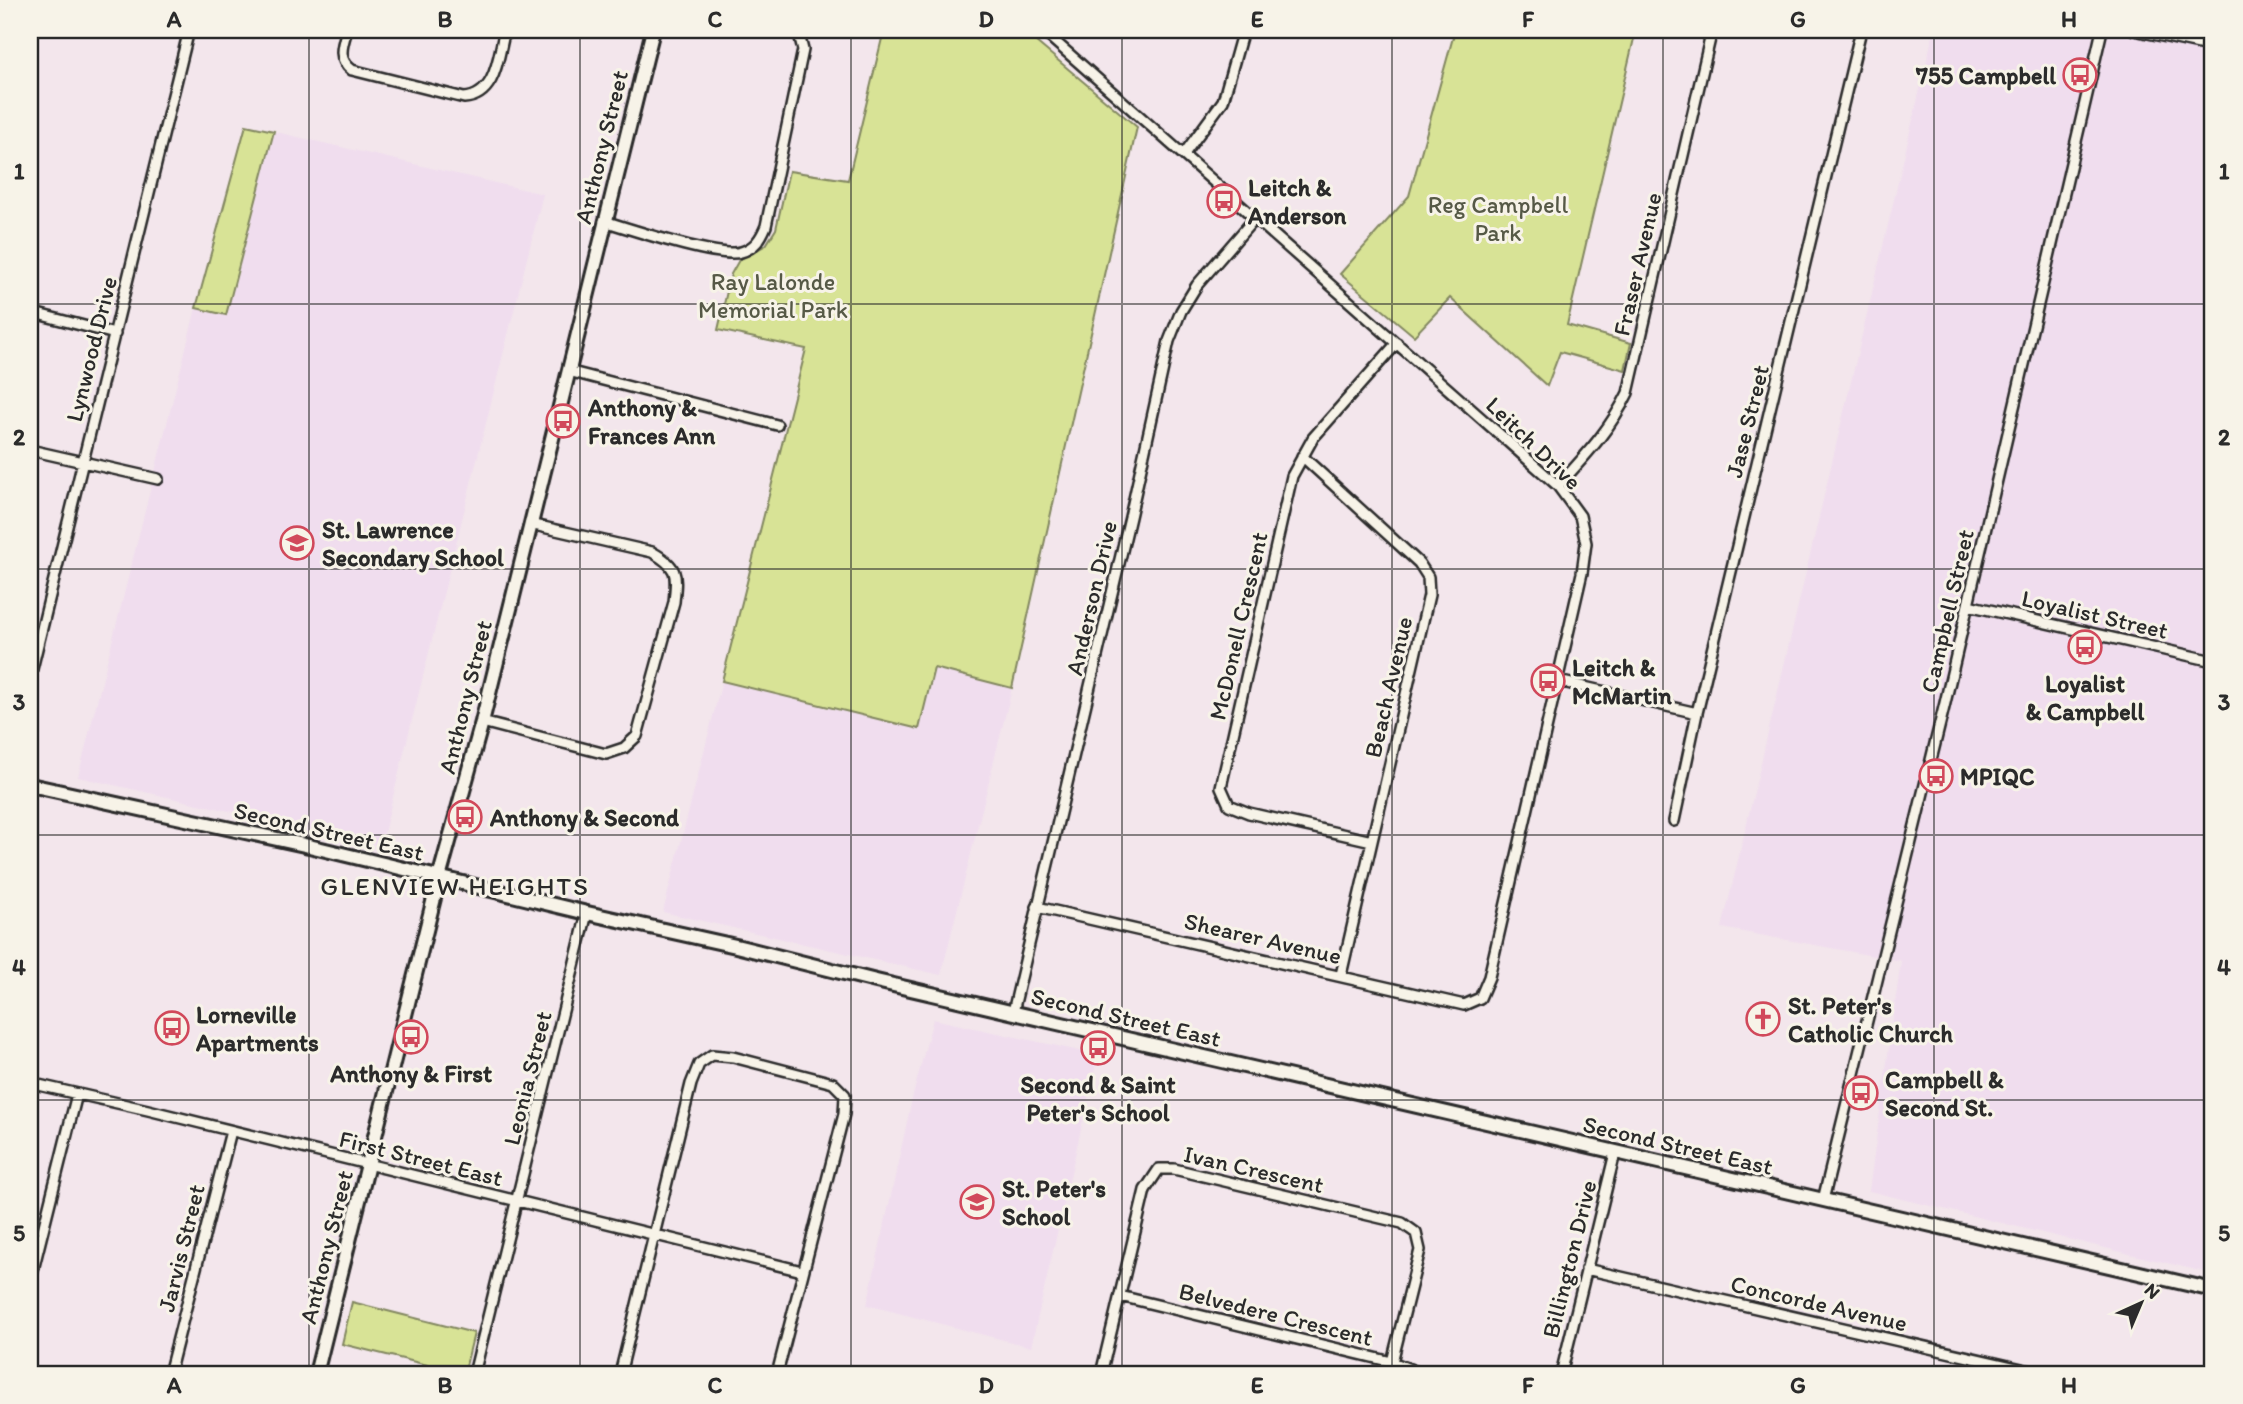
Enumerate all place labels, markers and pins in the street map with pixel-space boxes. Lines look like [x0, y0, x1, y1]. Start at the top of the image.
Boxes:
bus stop icon: 755 Campbell [2061, 56, 2099, 94]
place label: 755 Campbell [1915, 61, 2056, 91]
place label: Leitch & Anderson [1247, 173, 1347, 230]
bus stop icon: Leitch & Anderson [1205, 182, 1243, 220]
place label: Anthony & Frances Ann [587, 393, 716, 450]
bus stop icon: Anthony & Frances Ann [544, 402, 582, 440]
place label: St. Lawrence Secondary School [322, 515, 504, 573]
school or university icon: St. Lawrence Secondary School [278, 524, 316, 562]
bus stop icon: Loyalist & Campbell [2066, 628, 2104, 666]
place label: Leitch & McMartin [1572, 653, 1672, 710]
bus stop icon: Leitch & McMartin [1529, 662, 1567, 700]
place label: Loyalist & Campbell [2026, 669, 2144, 727]
bus stop icon: MPIQC [1917, 757, 1955, 795]
place label: MPIQC [1960, 762, 2034, 791]
bus stop icon: Anthony & Second [446, 798, 484, 836]
place label: Anthony & Second [489, 803, 679, 833]
place label: St. Peter's Catholic Church [1788, 991, 1954, 1048]
place label: Lorneville Apartments [195, 1000, 319, 1058]
church icon: St. Peter's Catholic Church [1744, 1000, 1782, 1038]
bus stop icon: Lorneville Apartments [153, 1009, 191, 1047]
bus stop icon: Anthony & First [392, 1018, 430, 1056]
bus stop icon: Second & Saint Peter's School [1079, 1029, 1117, 1067]
place label: Anthony & First [329, 1059, 492, 1089]
place label: Campbell & Second St. [1885, 1065, 2004, 1122]
place label: Second & Saint Peter's School [1020, 1070, 1176, 1127]
bus stop icon: Campbell & Second St. [1842, 1074, 1880, 1112]
place label: St. Peter's School [1002, 1174, 1106, 1231]
school or university icon: St. Peter's School [958, 1183, 996, 1221]

